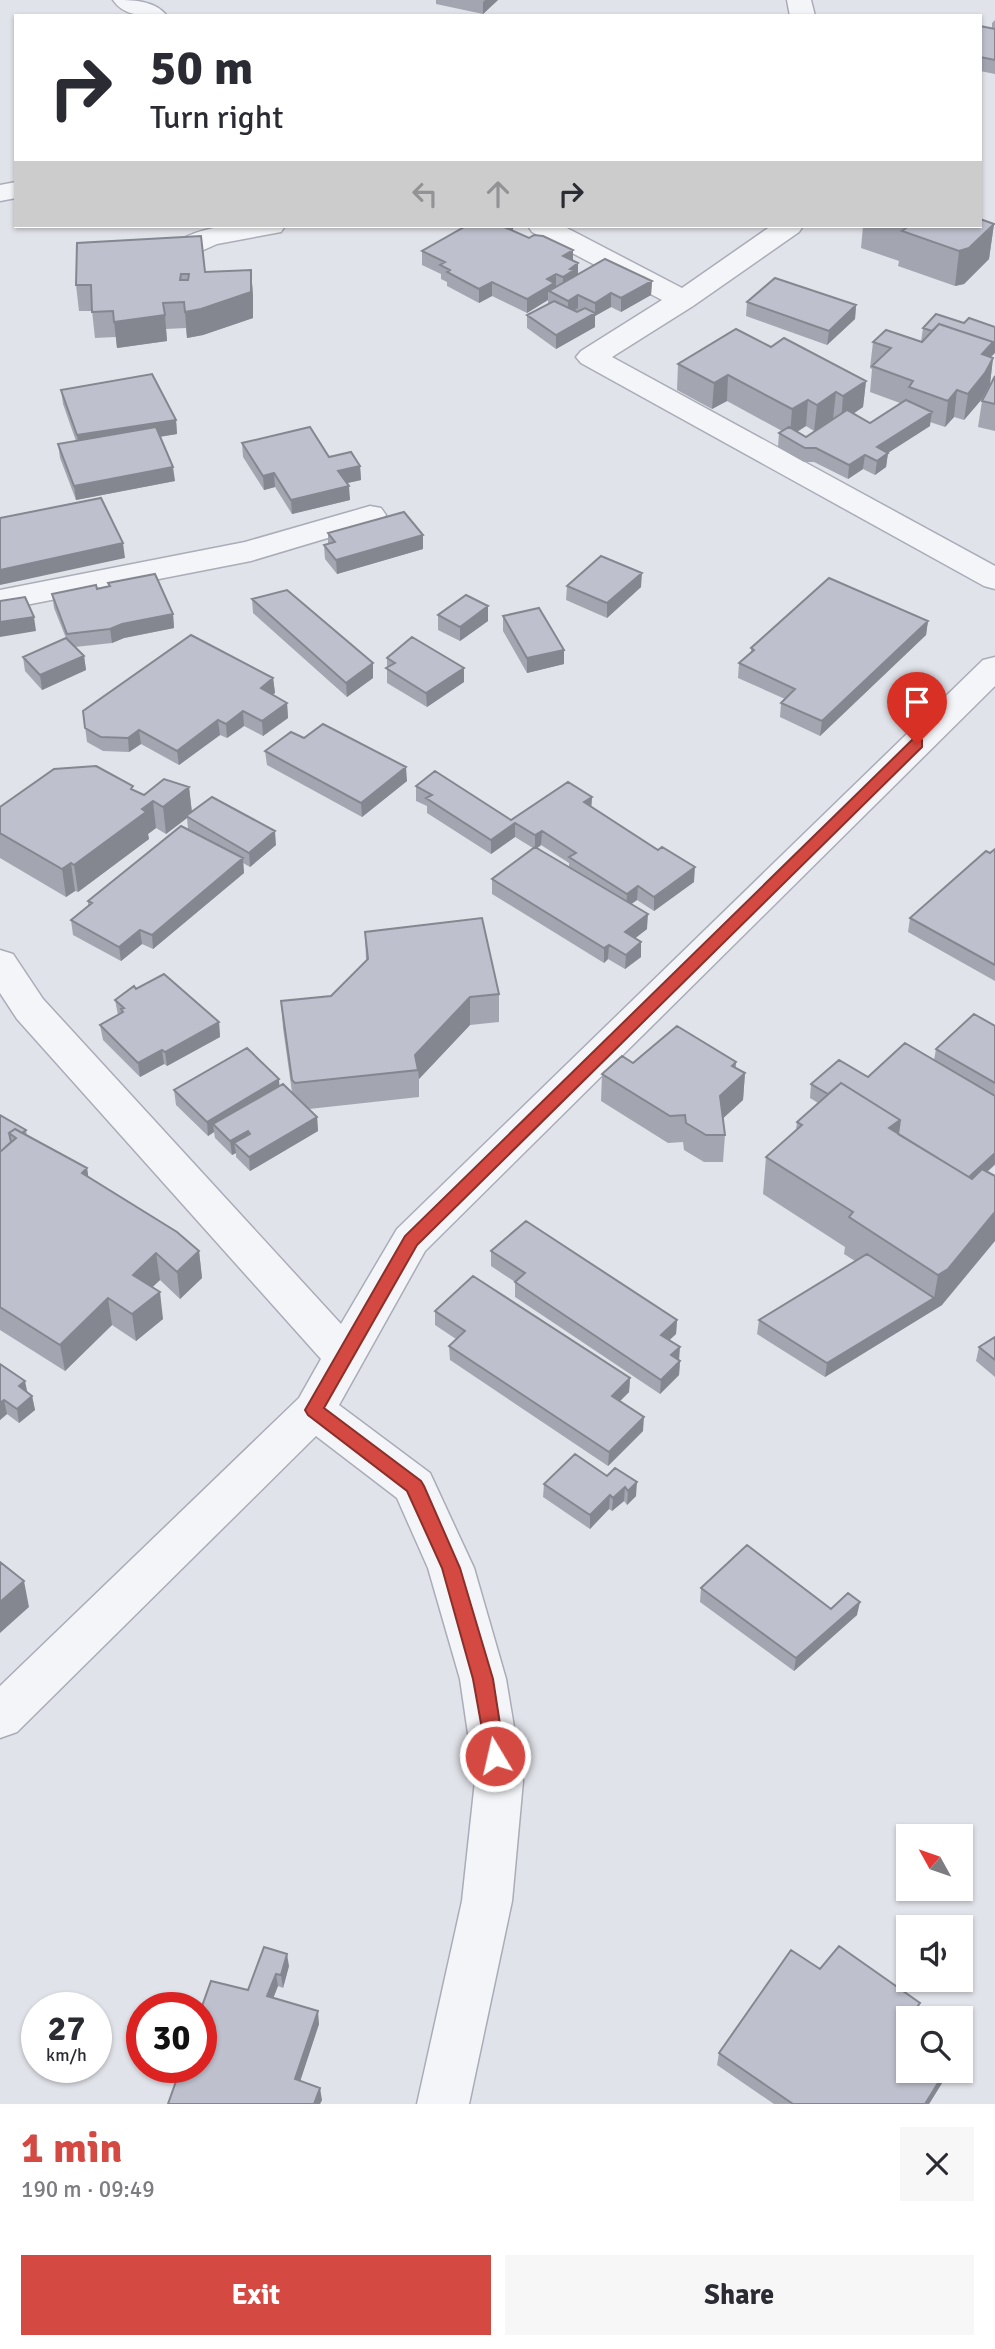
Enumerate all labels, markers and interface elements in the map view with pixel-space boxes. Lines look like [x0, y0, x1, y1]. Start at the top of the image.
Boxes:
text: 50 m [150, 38, 253, 98]
icon: right [35, 42, 126, 133]
text: Turn right [150, 98, 283, 137]
icon: left [406, 175, 444, 213]
icon: ahead [479, 175, 517, 213]
icon: right [552, 175, 590, 213]
pin [887, 672, 947, 744]
icon: arrive [898, 683, 936, 721]
position arrow [458, 1719, 532, 1793]
north arrow [896, 1824, 973, 1900]
map controls [896, 1824, 973, 2083]
button: sound [896, 1915, 973, 1992]
speed limit sign: 30 [126, 1992, 217, 2083]
button: search [896, 2006, 973, 2083]
text: 27 [48, 2007, 85, 2050]
text: km/h [46, 2044, 87, 2066]
text: 1 min [21, 2123, 122, 2174]
button: close [900, 2127, 974, 2201]
text: 190 m · 09:49 [21, 2175, 155, 2204]
button: Exit [21, 2255, 491, 2335]
button: Share [505, 2255, 974, 2335]

